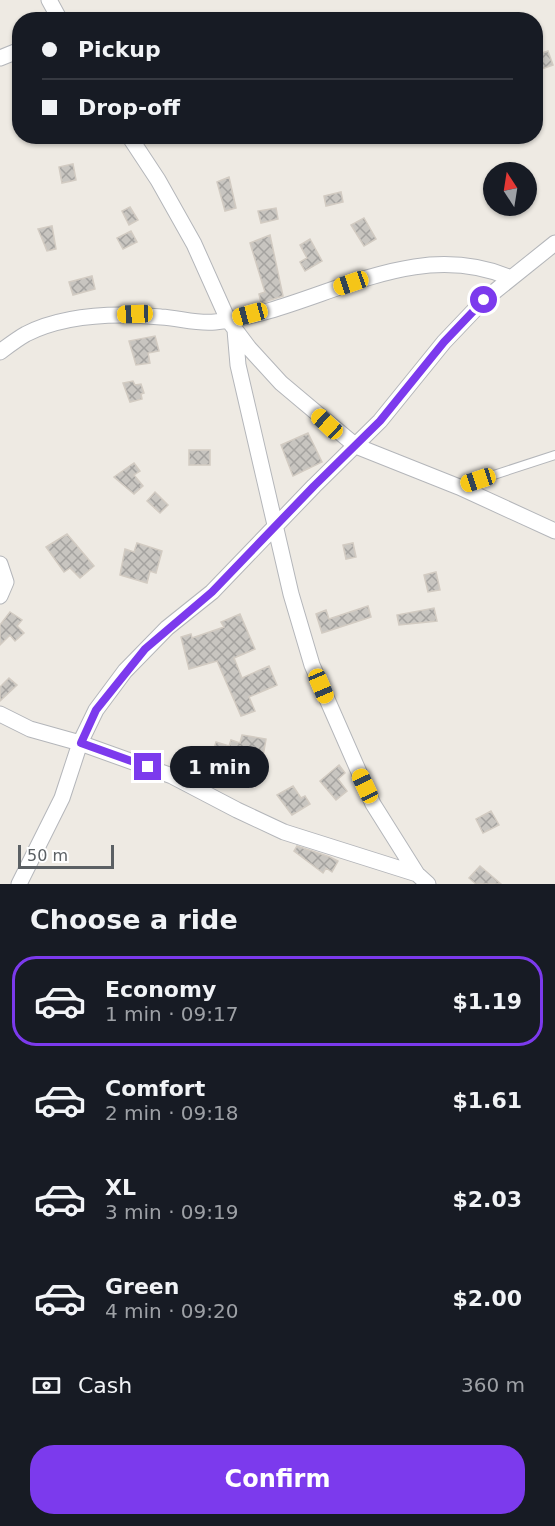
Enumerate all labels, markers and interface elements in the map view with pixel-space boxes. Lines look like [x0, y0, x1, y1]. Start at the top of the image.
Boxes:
text: Pickup [78, 37, 161, 62]
text: Drop-off [78, 95, 180, 120]
north arrow [483, 162, 537, 216]
map controls [483, 162, 537, 216]
car [331, 269, 371, 297]
route start [470, 286, 497, 313]
car [230, 301, 270, 327]
car [117, 304, 153, 324]
car [308, 405, 346, 443]
car [458, 466, 498, 494]
car [306, 666, 336, 706]
callout: 1 min [169, 746, 268, 788]
route end [134, 753, 161, 780]
text: 1 min [188, 755, 251, 779]
car [349, 766, 381, 806]
scale bar [18, 842, 114, 870]
text: 50 m [27, 846, 68, 865]
text: Choose a ride [30, 904, 238, 935]
icon: car [33, 974, 87, 1028]
text: Economy [105, 977, 216, 1002]
text: $1.19 [452, 989, 522, 1014]
text: 1 min · 09:17 [105, 1002, 239, 1026]
icon: car [33, 1073, 87, 1127]
text: Comfort [105, 1076, 205, 1101]
text: $1.61 [452, 1088, 522, 1113]
text: 2 min · 09:18 [105, 1101, 239, 1125]
icon: car [33, 1172, 87, 1226]
text: XL [105, 1175, 136, 1200]
text: $2.03 [452, 1187, 522, 1212]
text: 3 min · 09:19 [105, 1200, 239, 1224]
icon: car [33, 1271, 87, 1325]
text: Green [105, 1274, 179, 1299]
text: $2.00 [452, 1286, 522, 1311]
text: 4 min · 09:20 [105, 1299, 239, 1323]
icon: cash [30, 1369, 63, 1402]
text: Cash [78, 1373, 132, 1398]
text: 360 m [461, 1373, 525, 1397]
button: Confirm [30, 1445, 525, 1514]

